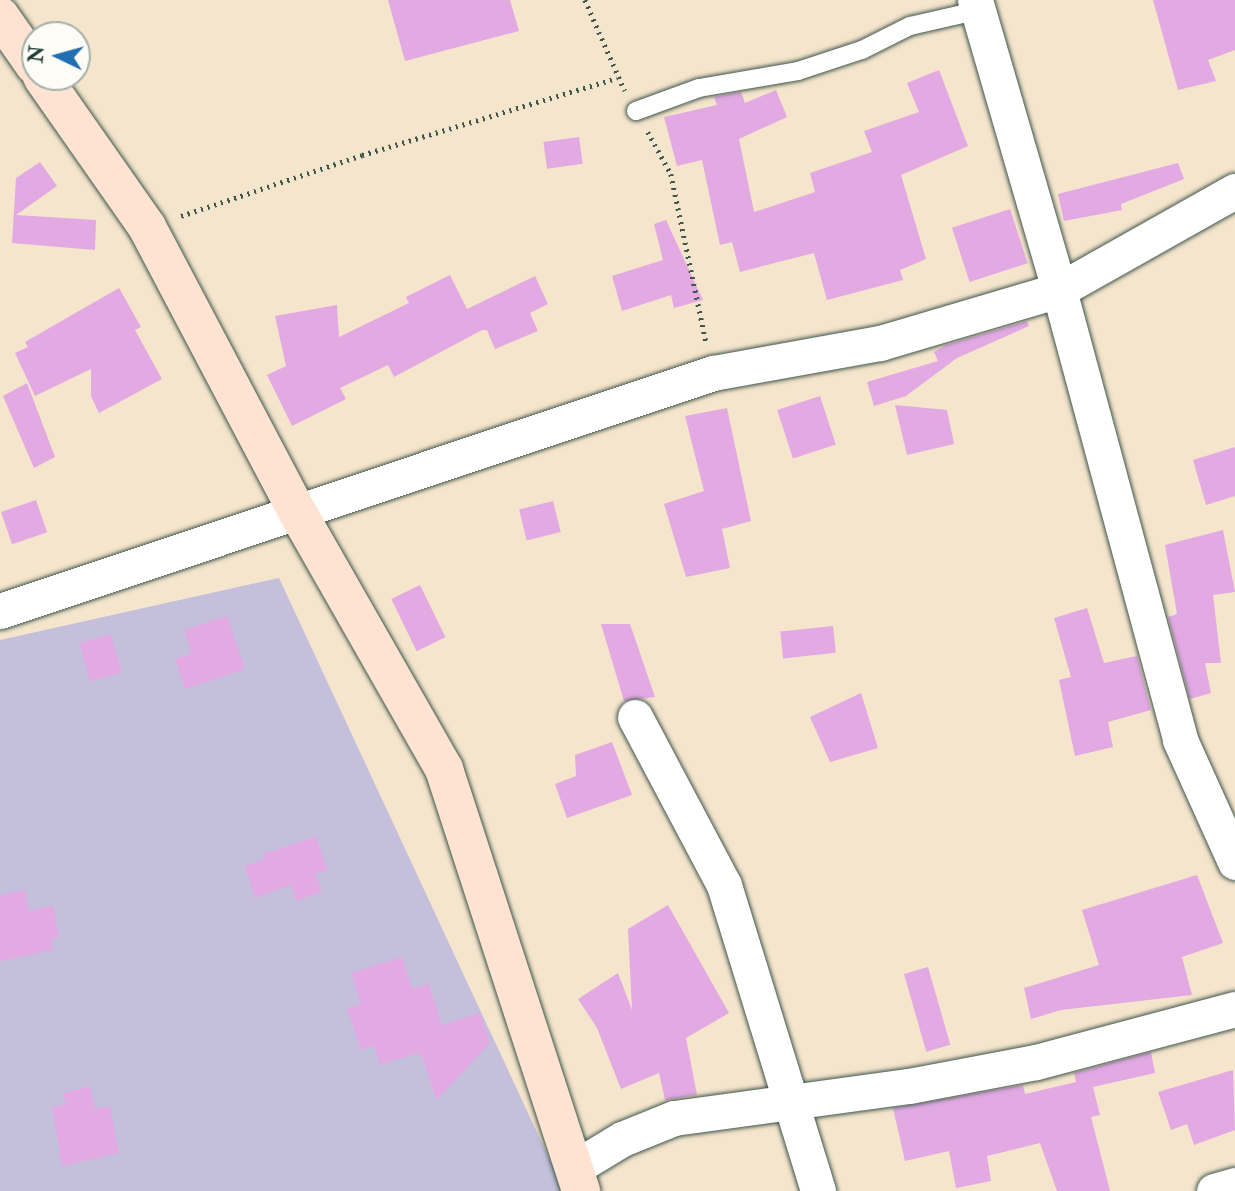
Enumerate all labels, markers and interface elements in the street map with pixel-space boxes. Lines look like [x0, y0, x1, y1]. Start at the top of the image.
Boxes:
north arrow [21, 21, 91, 91]
text: N [24, 45, 50, 64]

